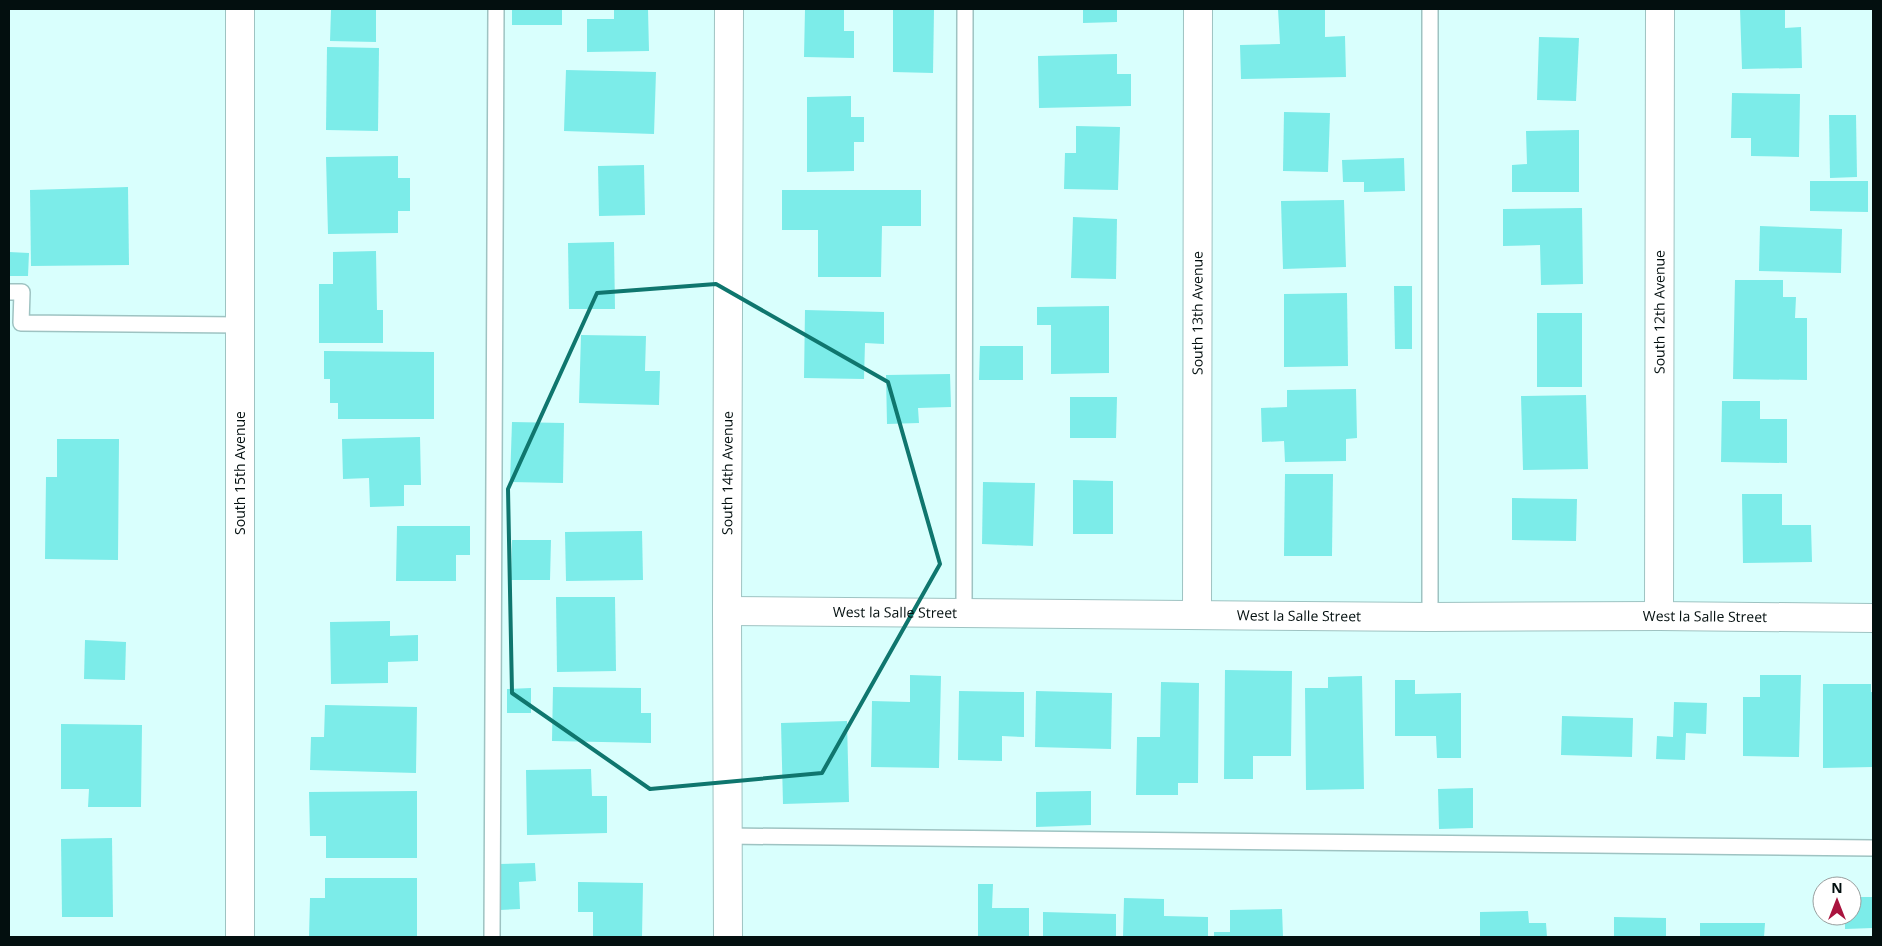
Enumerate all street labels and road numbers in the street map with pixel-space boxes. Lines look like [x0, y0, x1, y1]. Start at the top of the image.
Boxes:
street label: South 12th Avenue [1649, 250, 1669, 374]
street label: South 13th Avenue [1187, 251, 1207, 375]
street label: South 15th Avenue [230, 411, 249, 535]
street label: South 14th Avenue [717, 411, 737, 535]
street label: West la Salle Street [833, 602, 957, 622]
street label: West la Salle Street [1237, 605, 1361, 625]
street label: West la Salle Street [1643, 606, 1767, 626]

